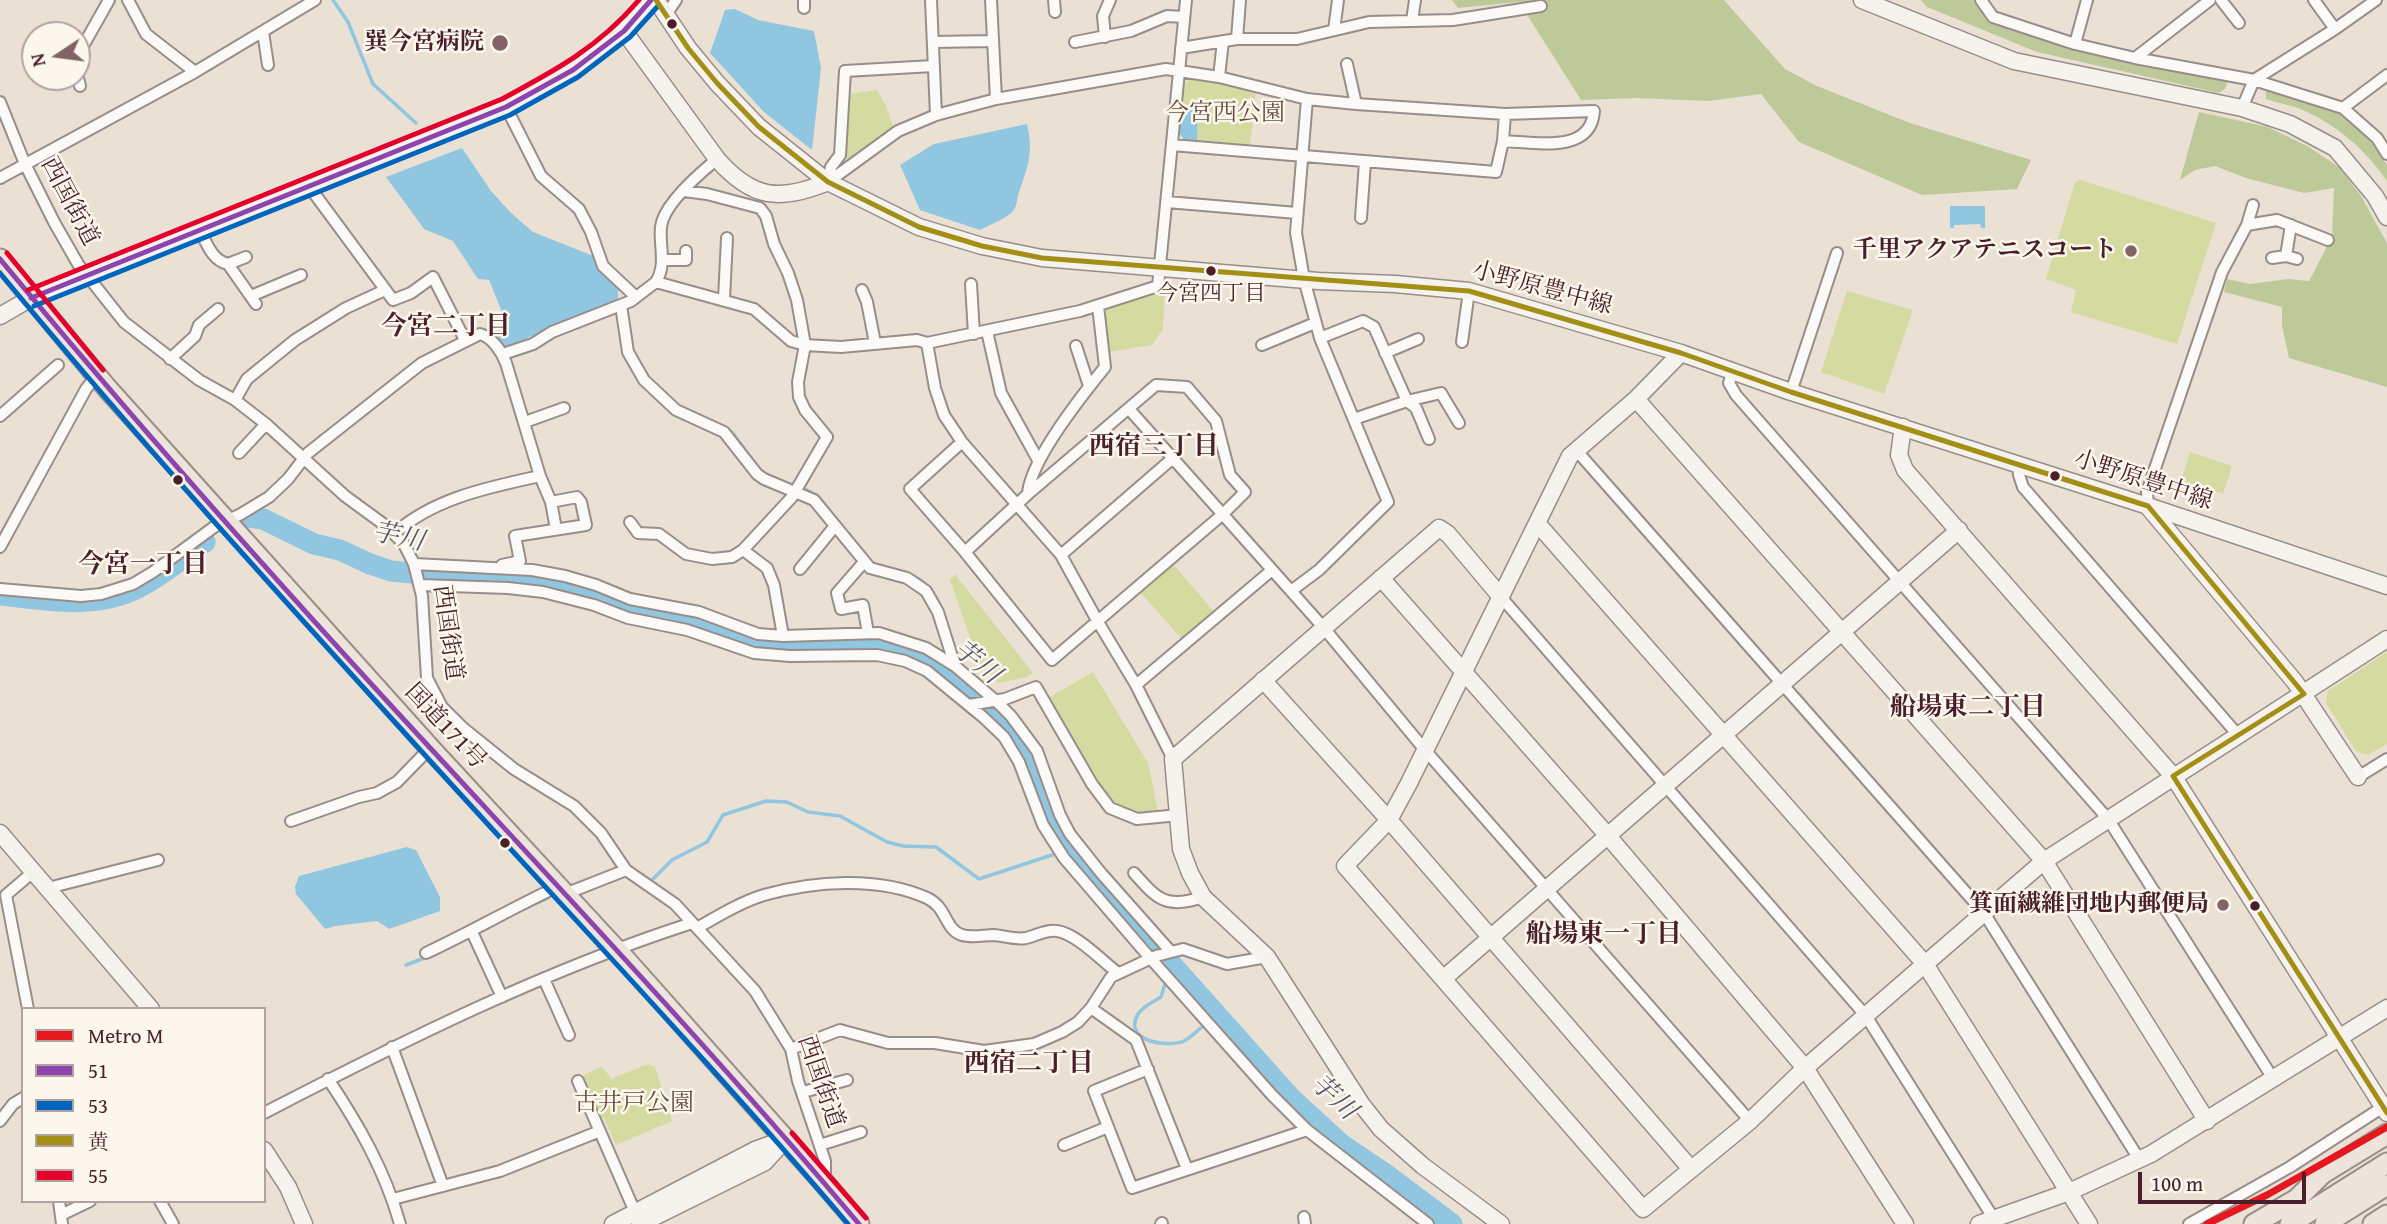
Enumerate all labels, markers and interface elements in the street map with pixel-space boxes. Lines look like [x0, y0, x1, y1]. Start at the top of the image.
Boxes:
unlabelled marker [665, 17, 679, 31]
north arrow [21, 21, 91, 91]
place label: 巽今宮病院 [364, 29, 484, 57]
marker: 巽今宮病院 [490, 33, 510, 53]
text: N [22, 51, 53, 70]
park label: 今宮西公園 [1165, 100, 1285, 128]
street label: 西国街道 [34, 153, 104, 251]
place label: 千里アクアテニスコート [1853, 237, 2117, 265]
marker: 千里アクアテニスコート [2123, 243, 2139, 259]
street label: 小野原豊中線 [1469, 256, 1615, 322]
marker: 今宮四丁目 [1204, 264, 1218, 278]
place label: 今宮四丁目 [1156, 281, 1266, 307]
district label: 今宮二丁目 [381, 311, 511, 343]
district label: 西宿三丁目 [1089, 431, 1219, 463]
street label: 小野原豊中線 [2070, 445, 2216, 517]
unlabelled marker [2048, 469, 2062, 483]
unlabelled marker [171, 473, 185, 487]
water label: 芋川 [369, 517, 427, 559]
district label: 今宮一丁目 [78, 549, 208, 581]
street label: 西国街道 [426, 583, 468, 683]
water label: 芋川 [946, 635, 1006, 691]
street label: 国道171号 [398, 678, 492, 776]
district label: 船場東二丁目 [1890, 692, 2046, 724]
unlabelled marker [498, 836, 512, 850]
place label: 箕面繊維団地内郵便局 [1969, 891, 2209, 919]
marker: 箕面繊維団地内郵便局 [2215, 897, 2231, 913]
unlabelled marker [2248, 899, 2262, 913]
district label: 船場東一丁目 [1526, 919, 1682, 951]
legend [21, 1007, 266, 1203]
text: Metro M [88, 1020, 163, 1051]
street label: 西国街道 [791, 1032, 849, 1132]
district label: 西宿二丁目 [964, 1048, 1094, 1080]
text: 51 [88, 1055, 108, 1086]
water label: 芋川 [1303, 1069, 1363, 1127]
text: 53 [88, 1090, 108, 1121]
park label: 古井戸公園 [574, 1090, 694, 1118]
text: 黄 [88, 1126, 109, 1157]
scale bar [2142, 1158, 2310, 1202]
text: 55 [88, 1160, 108, 1191]
text: 100 m [2151, 1168, 2203, 1199]

